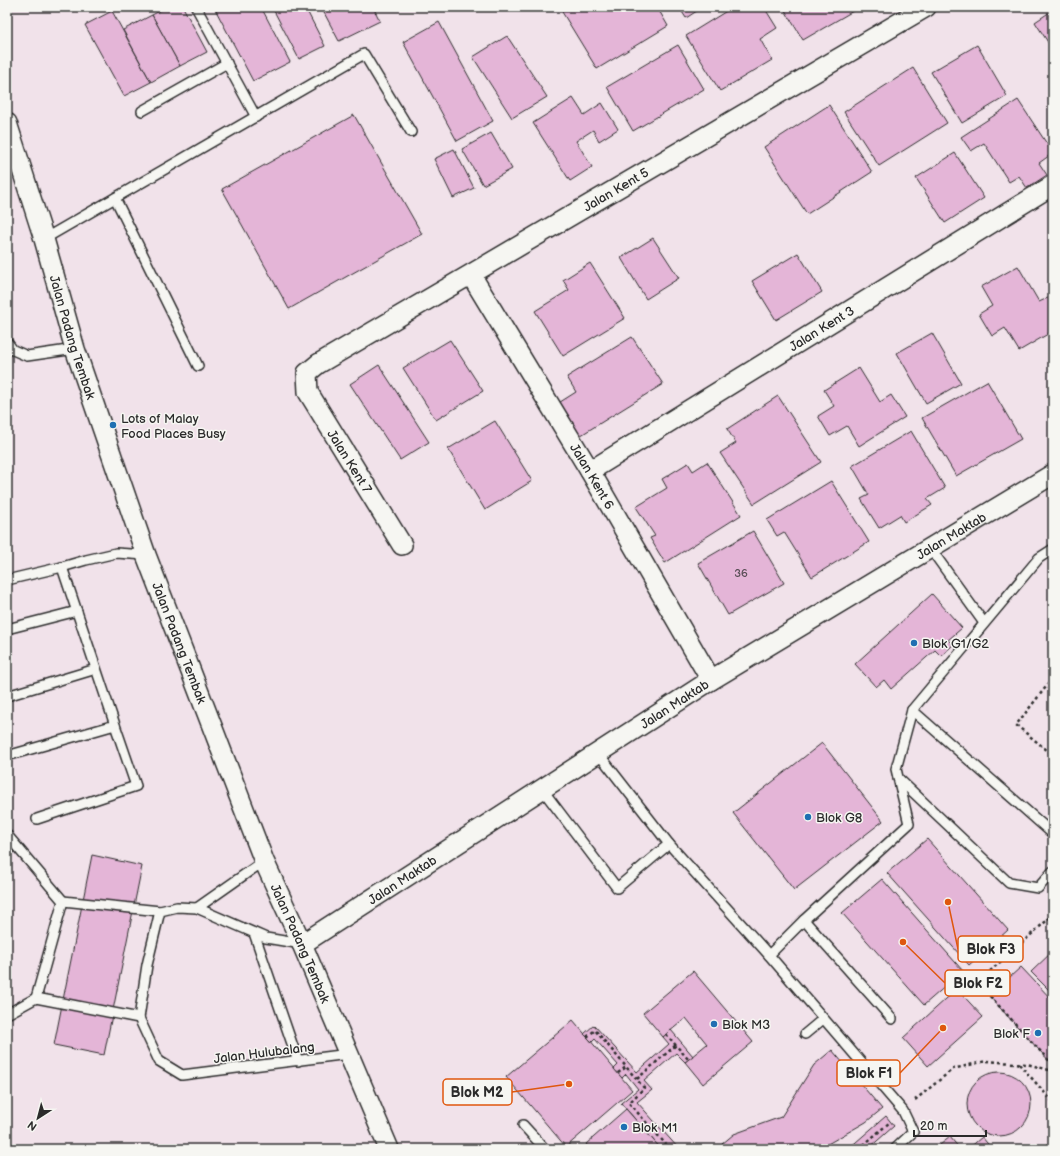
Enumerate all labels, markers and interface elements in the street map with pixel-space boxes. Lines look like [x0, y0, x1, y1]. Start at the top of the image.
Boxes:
street label: Jalan Kent 5 [581, 165, 652, 216]
street label: Jalan Padang Tembak [46, 273, 99, 402]
street label: Jalan Kent 3 [786, 303, 858, 355]
place label: Lots of Malay Food Places Busy [121, 411, 226, 442]
marker: Lots of Malay Food Places Busy [108, 420, 118, 430]
street label: Jalan Kent 7 [323, 427, 375, 497]
street label: Jalan Kent 6 [566, 441, 617, 512]
street label: Jalan Maktab [914, 509, 989, 563]
house number: 36 [734, 567, 748, 580]
street label: Jalan Padang Tembak [148, 580, 210, 707]
place label: Blok G1/G2 [922, 636, 989, 652]
marker: Blok G1/G2 [909, 638, 919, 648]
street label: Jalan Maktab [637, 677, 712, 733]
place label: Blok G8 [816, 810, 863, 826]
marker: Blok G8 [803, 812, 813, 822]
street label: Jalan Maktab [365, 852, 440, 908]
street label: Jalan Padang Tembak [267, 881, 333, 1006]
callout: Blok F3 [958, 936, 1023, 962]
text: Blok F3 [966, 941, 1016, 958]
callout: Blok F2 [945, 970, 1010, 996]
text: Blok F2 [953, 975, 1003, 992]
place label: Blok M3 [722, 1017, 770, 1033]
marker: Blok M3 [709, 1019, 719, 1029]
place label: Blok F [993, 1026, 1030, 1042]
marker: Blok F [1033, 1028, 1043, 1038]
street label: Jalan Hulubalang [213, 1039, 315, 1067]
callout: Blok F1 [837, 1060, 900, 1086]
text: Blok F1 [846, 1065, 892, 1082]
callout: Blok M2 [443, 1079, 512, 1105]
text: Blok M2 [451, 1084, 504, 1101]
north arrow [18, 1098, 58, 1138]
scale bar [914, 1112, 986, 1138]
text: N [25, 1118, 40, 1133]
text: 20 m [920, 1119, 947, 1134]
place label: Blok M1 [632, 1120, 677, 1136]
marker: Blok M1 [619, 1122, 629, 1132]

